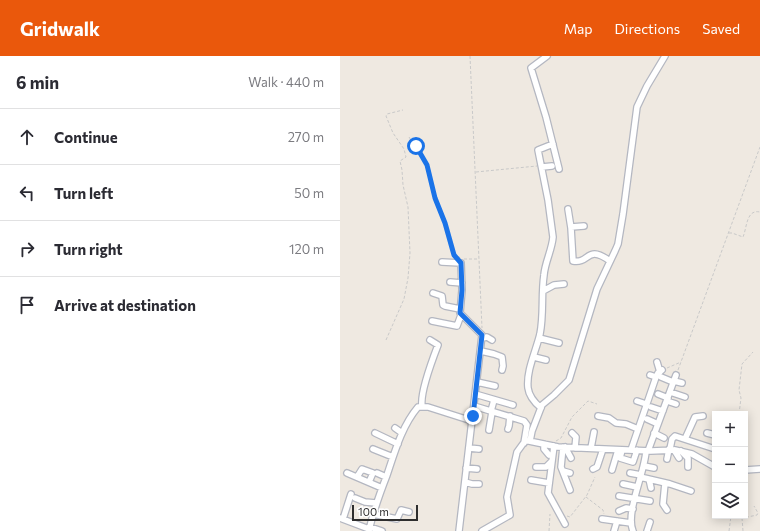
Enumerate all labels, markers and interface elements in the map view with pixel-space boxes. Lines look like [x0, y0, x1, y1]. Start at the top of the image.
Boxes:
text: Gridwalk [20, 17, 100, 40]
text: Map [564, 20, 593, 37]
text: Directions [615, 20, 680, 37]
text: Saved [702, 20, 740, 37]
text: 6 min [16, 72, 59, 93]
text: Walk · 440 m [248, 74, 324, 90]
icon: ahead [16, 126, 38, 148]
text: Continue [54, 128, 118, 146]
text: 270 m [288, 129, 324, 145]
route start [407, 137, 425, 155]
icon: left [16, 182, 38, 204]
text: Turn left [54, 184, 113, 202]
text: 50 m [294, 185, 324, 201]
icon: right [16, 238, 38, 260]
text: Turn right [54, 240, 123, 258]
text: 120 m [289, 241, 324, 257]
icon: arrive [16, 294, 38, 316]
text: Arrive at destination [54, 296, 196, 314]
route end [464, 407, 482, 425]
map controls [712, 411, 748, 519]
button: + [712, 411, 748, 447]
button: − [712, 447, 748, 483]
button: layers [712, 483, 748, 519]
scale bar [352, 503, 418, 522]
text: 100 m [358, 505, 389, 518]

